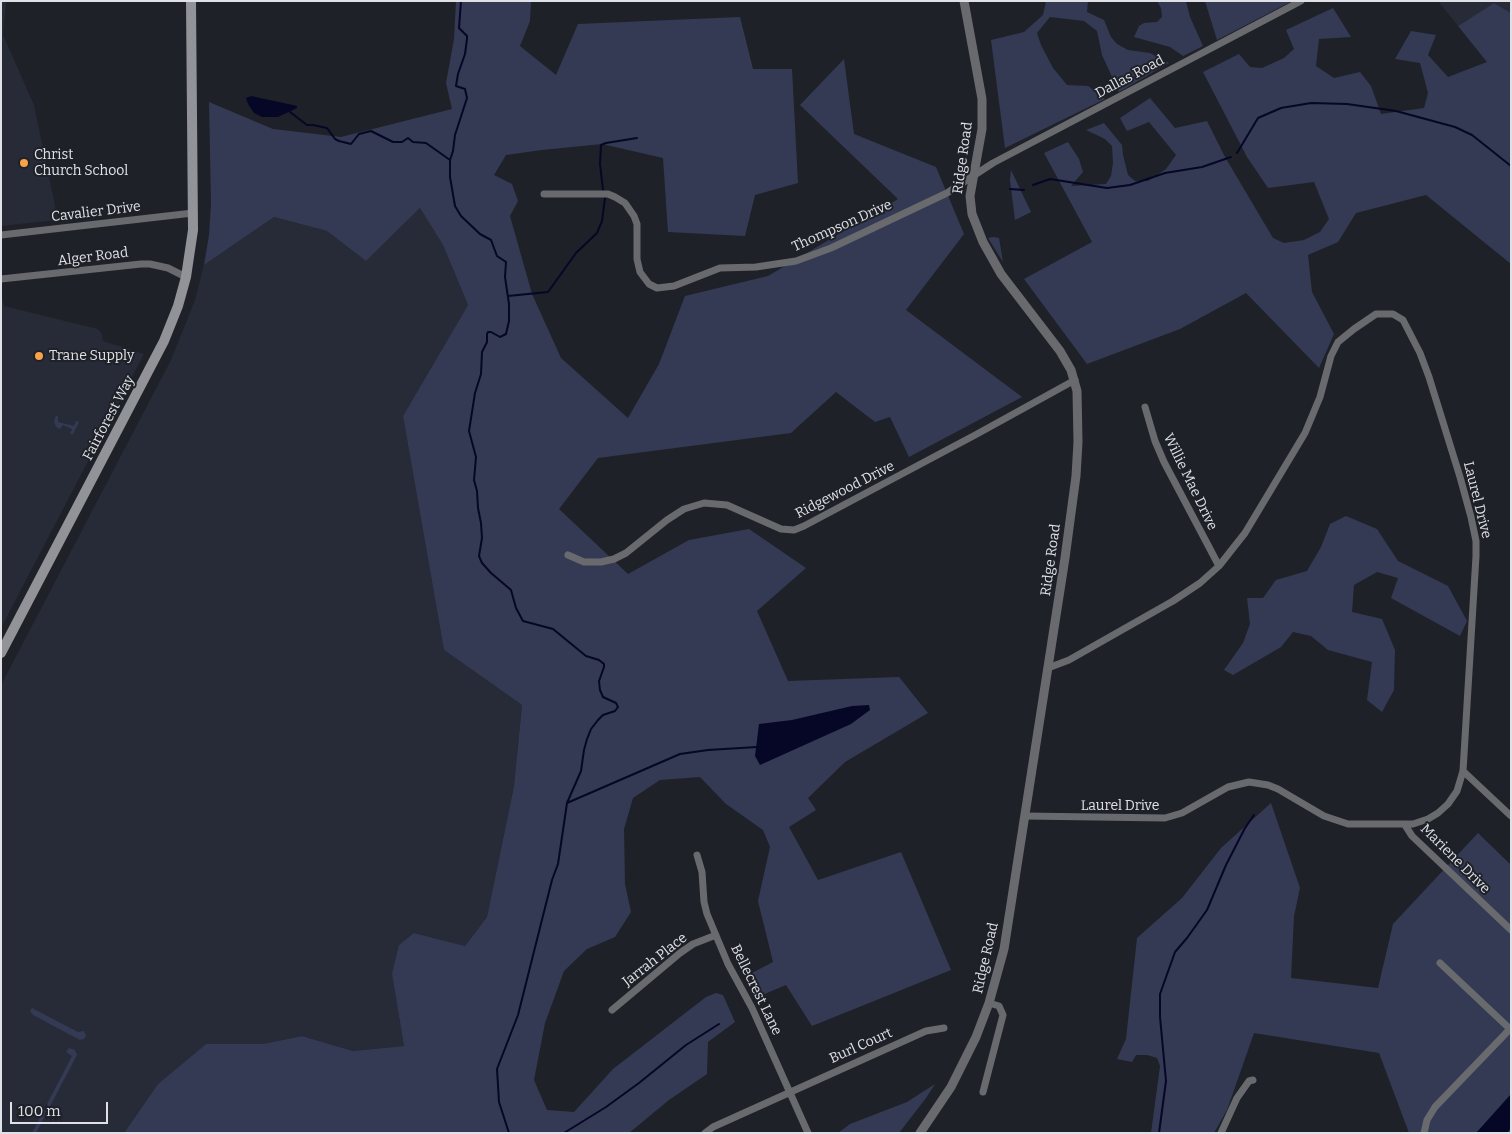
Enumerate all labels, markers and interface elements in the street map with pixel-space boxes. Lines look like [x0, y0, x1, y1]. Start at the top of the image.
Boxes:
street label: Dallas Road [1093, 52, 1167, 102]
street label: Ridge Road [950, 121, 976, 195]
place label: Christ Church School [34, 147, 128, 180]
marker: Christ Church School [18, 157, 30, 169]
street label: Thompson Drive [790, 196, 894, 256]
street label: Cavalier Drive [50, 198, 142, 226]
street label: Alger Road [57, 244, 129, 270]
place label: Trane Supply [49, 348, 134, 364]
marker: Trane Supply [33, 350, 45, 362]
street label: Fairforest Way [80, 373, 138, 463]
street label: Willie Mae Drive [1159, 431, 1221, 533]
street label: Ridgewood Drive [793, 458, 897, 522]
street label: Laurel Drive [1459, 460, 1495, 540]
street label: Ridge Road [1038, 523, 1064, 597]
street label: Laurel Drive [1081, 798, 1159, 814]
street label: Mariene Drive [1417, 821, 1493, 897]
street label: Ridge Road [970, 921, 1002, 995]
street label: Jarrah Place [619, 930, 691, 990]
street label: Bellecrest Lane [727, 942, 785, 1038]
street label: Burl Court [827, 1025, 895, 1067]
scale bar [12, 1092, 110, 1124]
text: 100 m [18, 1102, 61, 1120]

